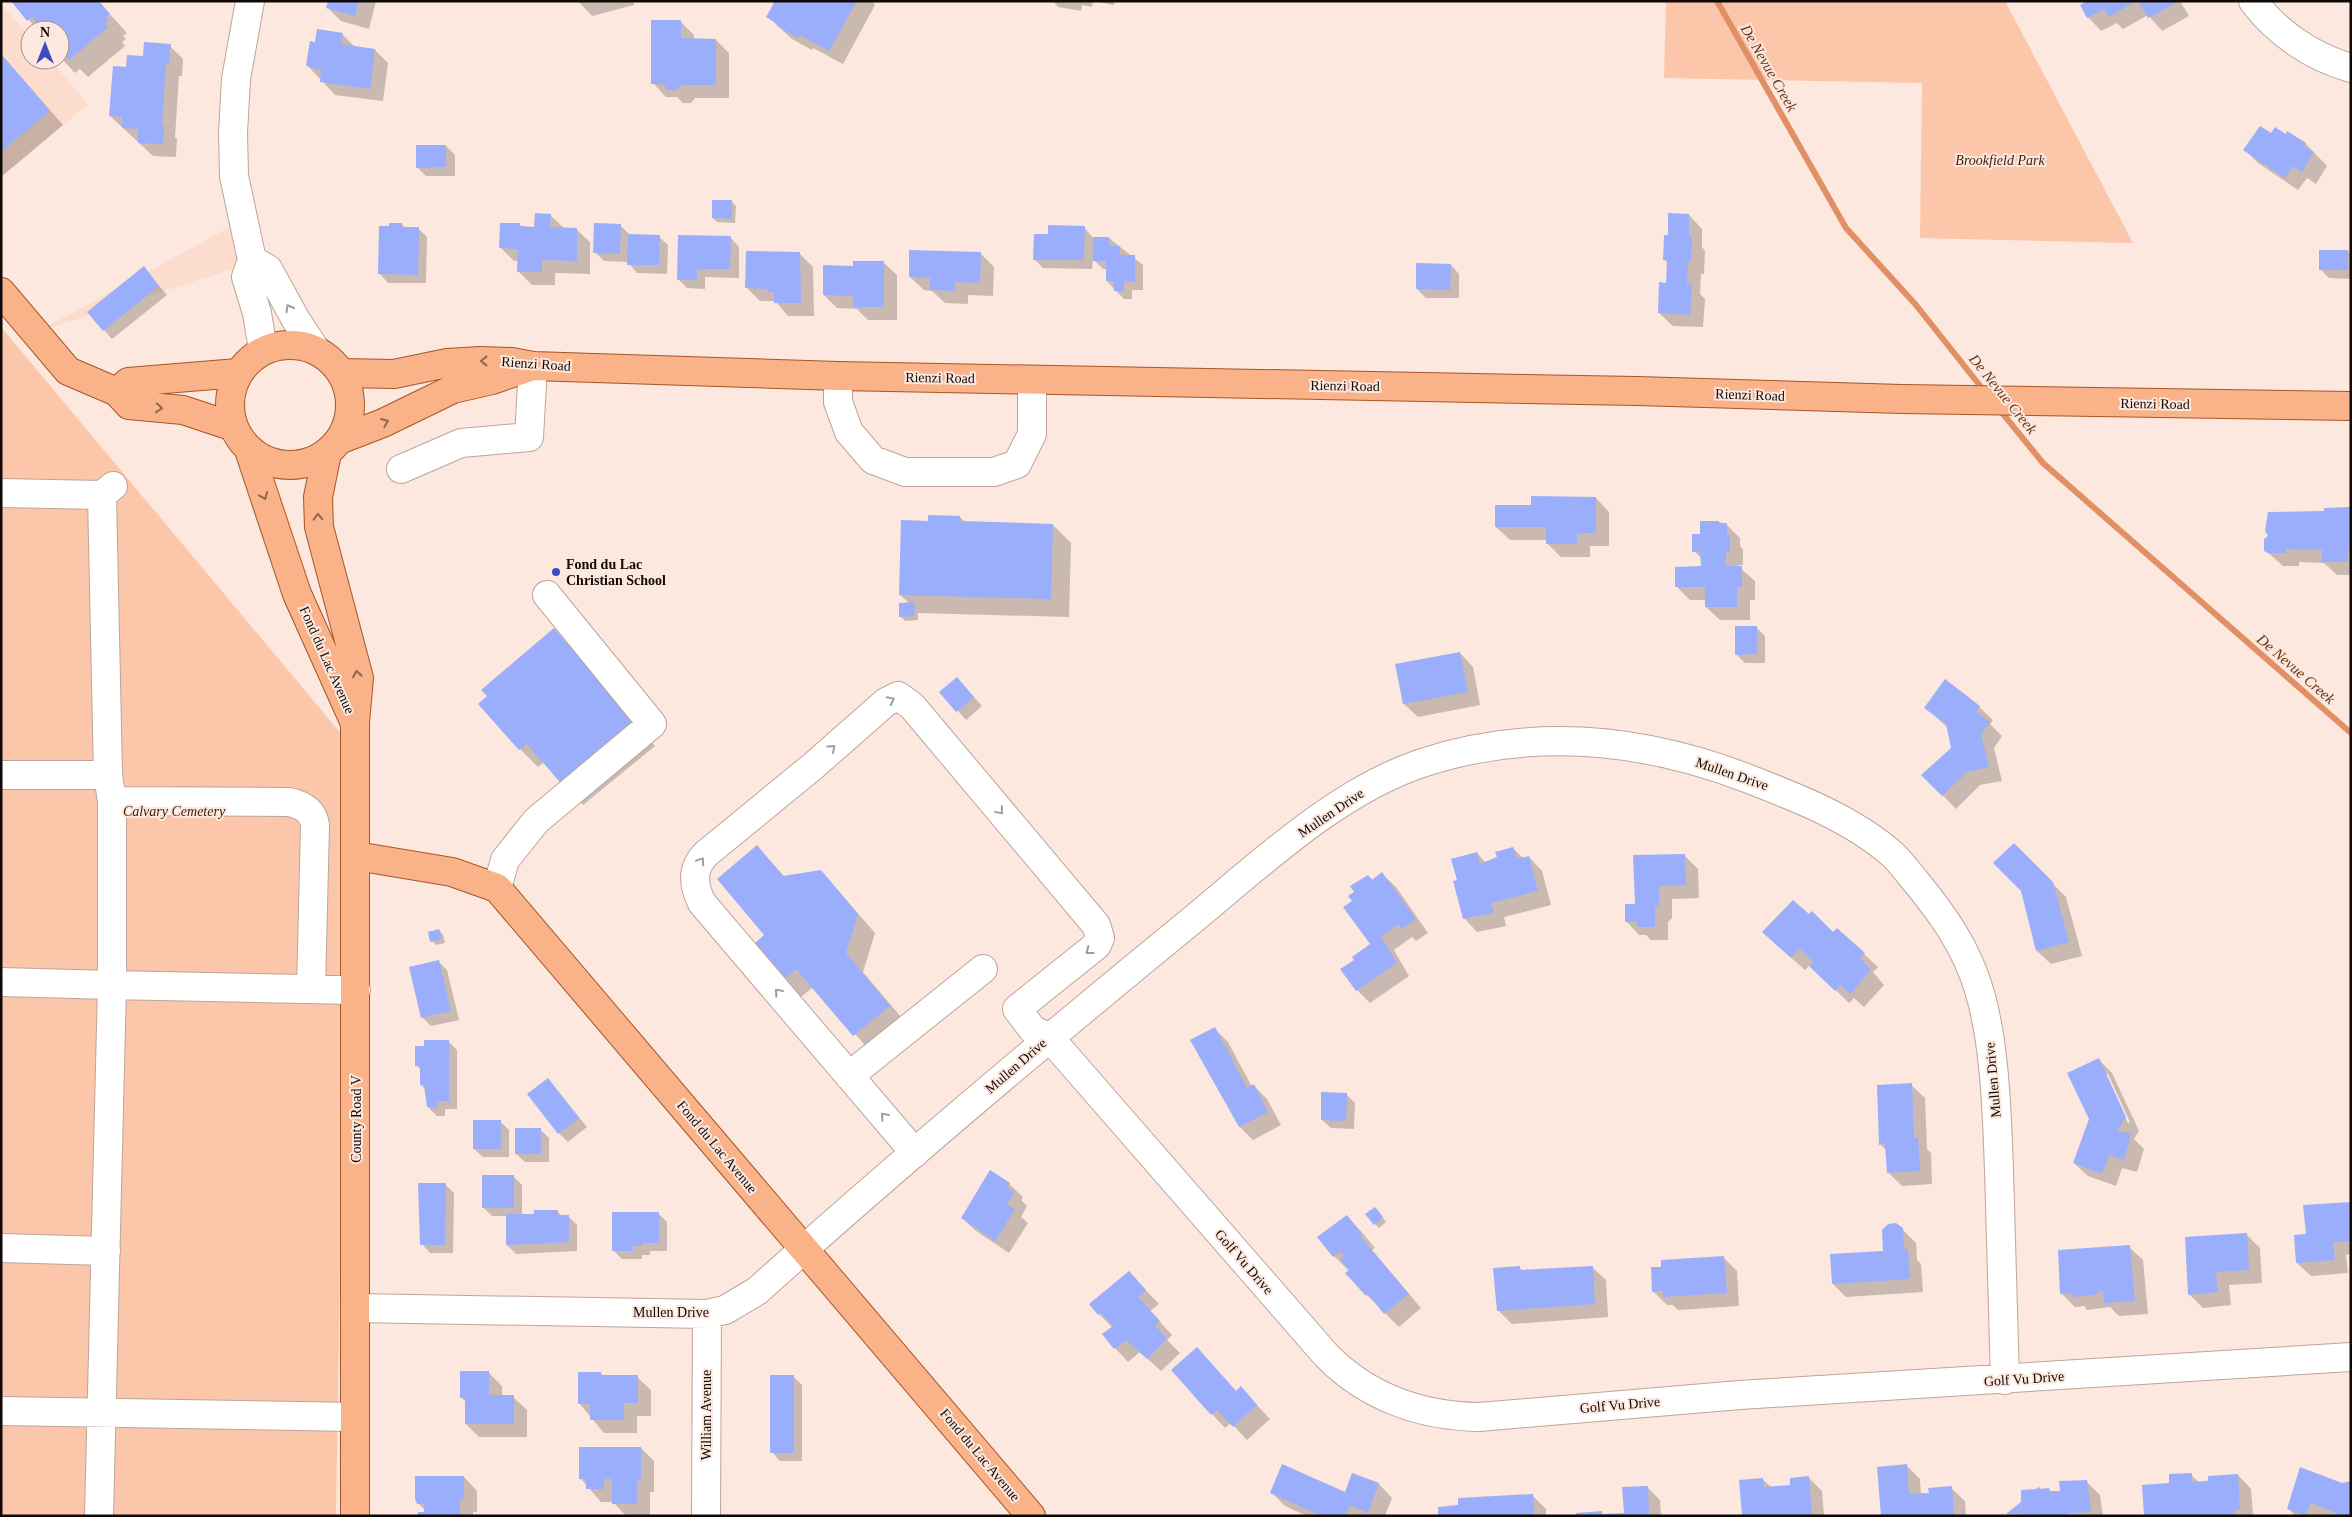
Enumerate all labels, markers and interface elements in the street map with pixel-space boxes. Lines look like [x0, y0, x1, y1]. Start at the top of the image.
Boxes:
north arrow [20, 20, 70, 70]
water label: De Nevue Creek [1737, 21, 1801, 115]
text: N [40, 25, 50, 40]
park label: Brookfield Park [1955, 153, 2045, 168]
one-way arrow [285, 305, 295, 314]
water label: De Nevue Creek [1965, 350, 2040, 437]
street label: Rienzi Road [501, 354, 571, 374]
one-way arrow [480, 356, 488, 366]
street label: Rienzi Road [905, 370, 975, 386]
street label: Rienzi Road [1310, 378, 1380, 394]
street label: Rienzi Road [1715, 386, 1785, 404]
street label: Rienzi Road [2120, 396, 2190, 412]
one-way arrow [156, 402, 164, 413]
one-way arrow [380, 418, 389, 429]
one-way arrow [258, 491, 269, 500]
one-way arrow [313, 512, 324, 520]
place label: Fond du Lac Christian School [566, 557, 666, 588]
marker: Fond du Lac Christian School [550, 566, 562, 578]
street label: Fond du Lac Avenue [297, 604, 357, 716]
water label: De Nevue Creek [2253, 630, 2338, 707]
one-way arrow [352, 669, 363, 677]
one-way arrow [885, 697, 894, 707]
one-way arrow [827, 745, 836, 754]
street label: Mullen Drive [1694, 755, 1770, 793]
street label: Mullen Drive [1295, 786, 1367, 840]
park label: Calvary Cemetery [123, 804, 226, 819]
one-way arrow [994, 805, 1003, 814]
one-way arrow [695, 857, 704, 867]
one-way arrow [1086, 945, 1095, 953]
one-way arrow [775, 989, 784, 998]
street label: Mullen Drive [982, 1035, 1050, 1097]
street label: Mullen Drive [1982, 1042, 2004, 1118]
street label: County Road V [349, 1075, 364, 1163]
street label: Fond du Lac Avenue [674, 1098, 760, 1196]
one-way arrow [880, 1112, 889, 1121]
street label: Golf Vu Drive [1212, 1227, 1276, 1297]
street label: Mullen Drive [633, 1305, 709, 1320]
street label: Golf Vu Drive [1983, 1369, 2065, 1389]
street label: William Avenue [699, 1370, 714, 1460]
street label: Golf Vu Drive [1579, 1394, 1661, 1416]
street label: Fond du Lac Avenue [937, 1406, 1023, 1504]

